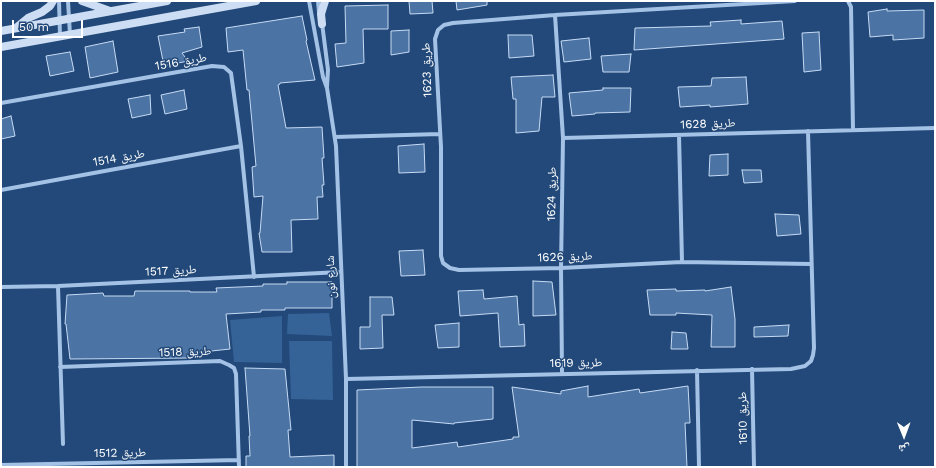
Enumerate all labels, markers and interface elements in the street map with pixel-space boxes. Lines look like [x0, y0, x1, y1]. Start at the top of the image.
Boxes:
scale bar [14, 12, 85, 38]
text: 50 m [19, 20, 49, 34]
street label: طريق 1623 [419, 42, 435, 98]
street label: طريق 1516 [154, 50, 208, 74]
street label: طريق 1628 [680, 116, 736, 132]
street label: طريق 1514 [92, 146, 146, 170]
street label: طريق 1624 [544, 167, 560, 221]
street label: طريق 1626 [537, 249, 593, 265]
street label: شارع نون [323, 255, 339, 299]
street label: طريق 1517 [145, 262, 197, 280]
street label: طريق 1518 [159, 344, 211, 360]
street label: طريق 1619 [550, 355, 602, 371]
street label: طريق 1610 [735, 391, 751, 445]
north arrow [884, 416, 924, 456]
text: ش [898, 442, 910, 455]
street label: طريق 1512 [94, 445, 146, 461]

